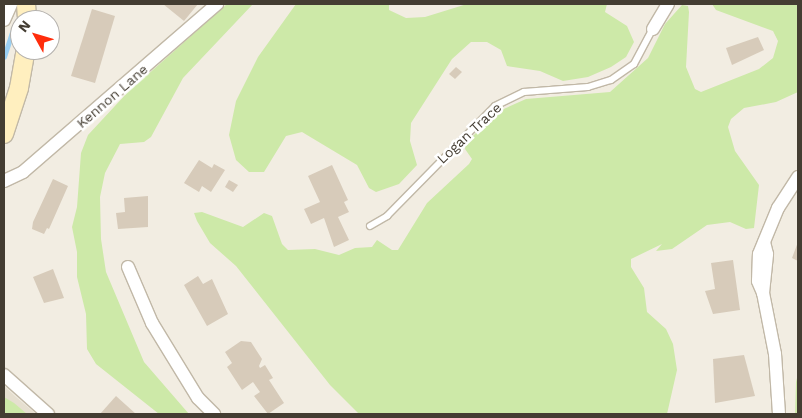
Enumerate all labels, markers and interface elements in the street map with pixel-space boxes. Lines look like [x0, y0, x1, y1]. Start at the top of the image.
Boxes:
north arrow [10, 10, 60, 60]
text: N [15, 17, 34, 35]
street label: Kennon Lane [73, 61, 151, 131]
street label: Logan Trace [433, 99, 505, 167]

